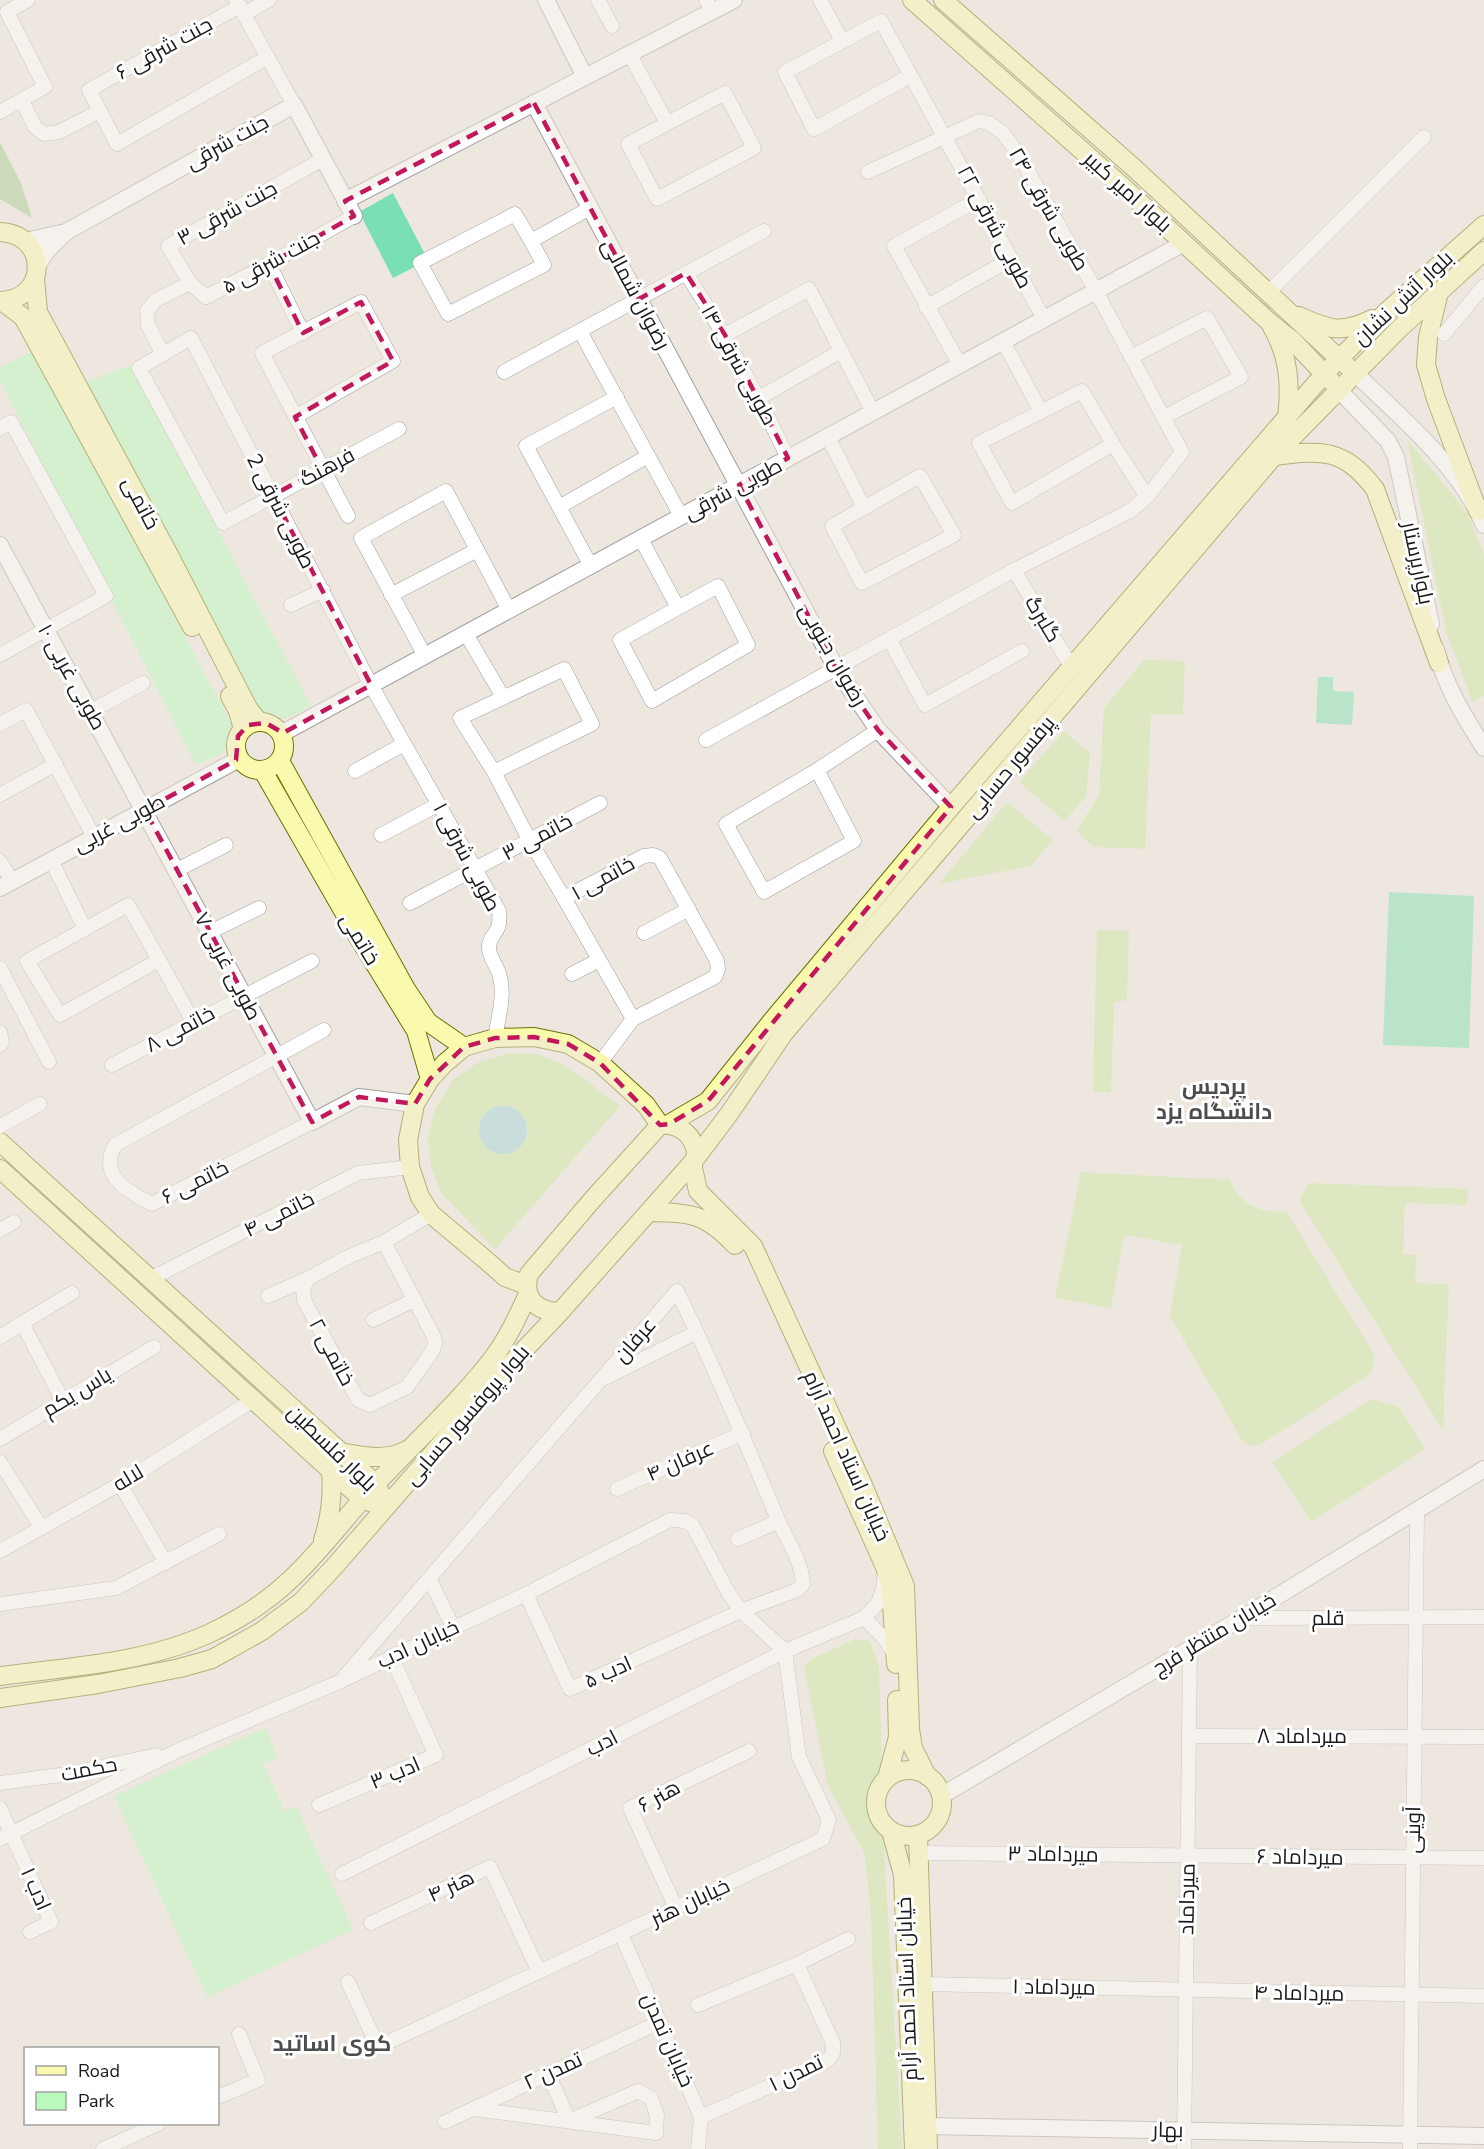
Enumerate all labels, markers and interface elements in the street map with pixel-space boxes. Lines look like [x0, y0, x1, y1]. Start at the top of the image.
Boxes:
street label: جنت شرقی ۶ [111, 10, 217, 86]
street label: جنت شرقی [180, 108, 274, 176]
street label: طوبی شرقی ۲۴ [1002, 142, 1096, 276]
street label: بلوار امیر کبیر [1077, 144, 1178, 239]
street label: طوبی شرقی ۲۲ [951, 161, 1039, 293]
street label: جنت شرقی ۳ [172, 174, 282, 252]
street label: جنت شرقی ۵ [217, 224, 325, 300]
street label: رضوان شمالی [595, 234, 677, 354]
street label: بلوار آتش نشان [1347, 244, 1459, 352]
street label: طوبی شرقی ۱۴ [694, 300, 784, 430]
street label: فرهنگ [294, 441, 360, 493]
street label: طوبی شرقی 2 [240, 449, 322, 573]
street label: طوبی شرقی [679, 451, 787, 527]
street label: خاتمی [115, 472, 167, 534]
street label: بلوارپرستار [1395, 518, 1440, 607]
street label: گلبرگ [1018, 591, 1068, 647]
street label: رضوان جنوبی [792, 599, 874, 711]
street label: طوبی غربی ۱۰ [31, 619, 113, 735]
street label: پرفسور حسابی [959, 709, 1061, 824]
street label: طوبی غربی [68, 787, 170, 859]
street label: طوبی شرقی ۱ [427, 798, 507, 916]
street label: خاتمی ۳ [497, 807, 577, 867]
street label: خاتمی ۱ [566, 849, 640, 907]
street label: طوبی غربی ۷ [188, 907, 268, 1025]
street label: خاتمی [334, 908, 386, 970]
street label: خاتمی ۸ [140, 999, 220, 1059]
district label: پردیس دانشگاه یزد [1156, 1072, 1272, 1127]
street label: خاتمی ۶ [157, 1153, 233, 1211]
street label: خاتمی ۴ [239, 1184, 319, 1244]
street label: عرفان [607, 1311, 663, 1369]
street label: خاتمی ۲ [303, 1313, 361, 1391]
street label: بلوار پروفسور حسابی [398, 1339, 536, 1491]
street label: یاس یکم [37, 1360, 117, 1424]
street label: خیابان استاد احمد آرام [797, 1366, 897, 1546]
street label: بلوار فلسطین [281, 1398, 383, 1498]
street label: عرفان ۴ [642, 1434, 718, 1488]
street label: لاله [107, 1458, 149, 1498]
street label: خیابان منتظر فرج [1147, 1586, 1281, 1682]
street label: قلم [1311, 1604, 1345, 1632]
street label: خیابان ادب [372, 1613, 464, 1675]
street label: ادب ۵ [580, 1649, 636, 1695]
street label: میرداماد ۸ [1257, 1722, 1347, 1750]
street label: ادب [581, 1723, 623, 1763]
street label: حکمت [58, 1750, 120, 1788]
street label: ادب ۳ [366, 1750, 424, 1796]
street label: هنر ۶ [633, 1773, 685, 1819]
street label: آوینی [1399, 1806, 1427, 1854]
street label: میرداماد ۳ [1007, 1839, 1099, 1869]
street label: میرداماد ۶ [1256, 1842, 1344, 1872]
street label: ادب ۱ [14, 1863, 58, 1915]
street label: هنر ۴ [423, 1863, 479, 1909]
street label: میرداماد [1172, 1863, 1202, 1935]
street label: خیابان هنر [645, 1871, 734, 1933]
street label: خیابان استاد احمد آرام [890, 1896, 924, 2082]
street label: میرداماد ۱ [1012, 1972, 1096, 2002]
street label: میرداماد ۴ [1253, 1978, 1345, 2008]
street label: خیابان تمدن [635, 1989, 701, 2091]
district label: کوی اساتید [273, 2029, 391, 2059]
street label: تمدن ۲ [519, 2045, 587, 2097]
legend [24, 2047, 219, 2125]
street label: تمدن ۱ [764, 2048, 828, 2098]
text: Road [78, 2059, 120, 2083]
text: Park [78, 2089, 115, 2113]
street label: بهار [1151, 2116, 1184, 2144]

